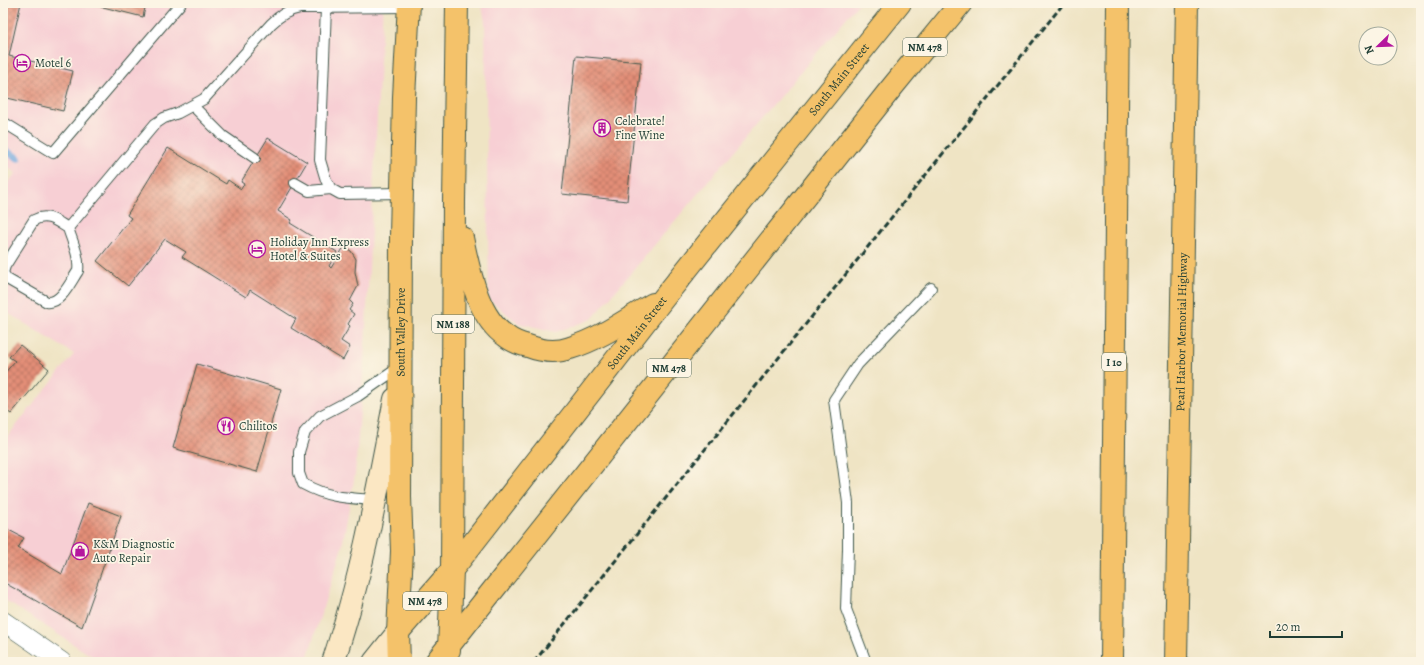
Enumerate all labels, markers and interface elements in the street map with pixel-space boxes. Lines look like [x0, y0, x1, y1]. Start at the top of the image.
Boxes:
north arrow [1358, 26, 1398, 66]
road number: NM 478 [903, 38, 947, 56]
street label: South Main Street [805, 40, 873, 119]
text: N [1361, 43, 1378, 56]
hotel icon: Motel 6 [12, 53, 32, 73]
place label: Motel 6 [35, 55, 72, 71]
place label: Celebrate! Fine Wine [615, 113, 665, 143]
building icon: Celebrate! Fine Wine [592, 118, 612, 138]
place label: Holiday Inn Express Hotel & Suites [270, 234, 369, 264]
hotel icon: Holiday Inn Express Hotel & Suites [247, 239, 267, 259]
street label: Pearl Harbor Memorial Highway [1172, 252, 1191, 412]
street label: South Valley Drive [392, 287, 409, 377]
street label: South Main Street [603, 293, 670, 373]
road number: NM 188 [432, 315, 474, 333]
road number: I 10 [1102, 353, 1126, 371]
road number: NM 478 [647, 359, 691, 377]
restaurant icon: Chilitos [216, 416, 236, 436]
place label: Chilitos [239, 418, 278, 434]
place label: K&M Diagnostic Auto Repair [92, 536, 175, 566]
shop icon: K&M Diagnostic Auto Repair [70, 541, 90, 561]
road number: NM 478 [403, 592, 447, 610]
scale bar [1270, 613, 1342, 639]
text: 20 m [1276, 619, 1300, 635]

